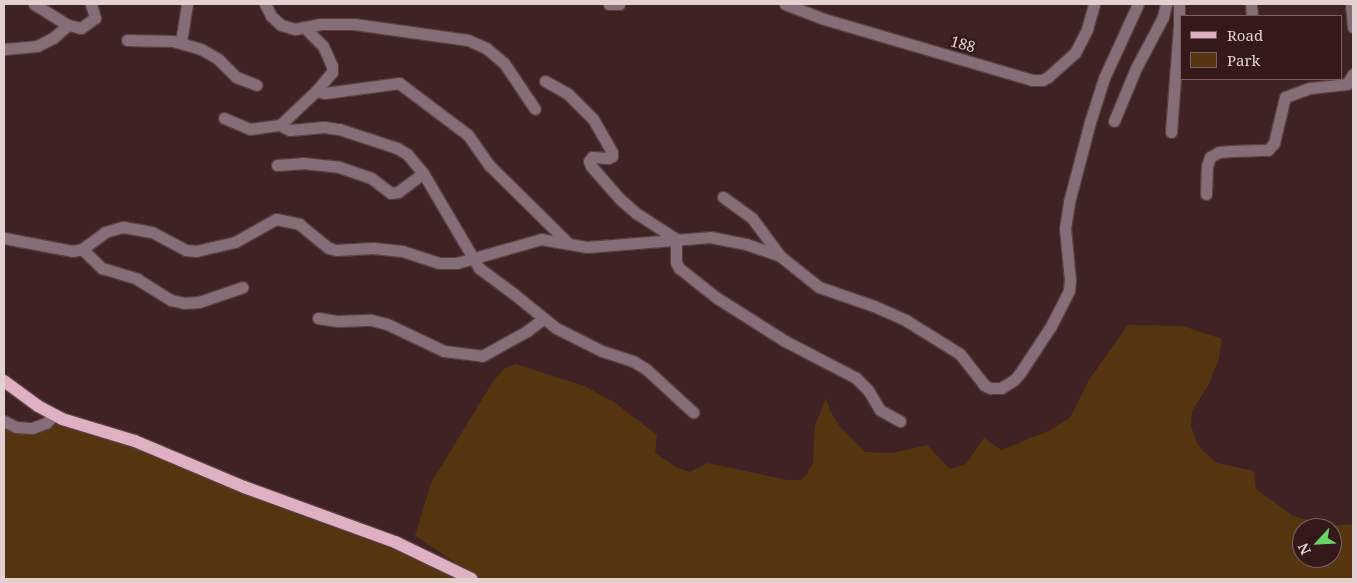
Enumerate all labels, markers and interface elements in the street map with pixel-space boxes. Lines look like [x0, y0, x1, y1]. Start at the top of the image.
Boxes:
legend [1180, 15, 1342, 80]
text: Road [1227, 25, 1263, 45]
street label: 188 [948, 32, 978, 56]
text: Park [1227, 50, 1260, 70]
north arrow [1292, 518, 1342, 568]
text: N [1293, 540, 1315, 558]

